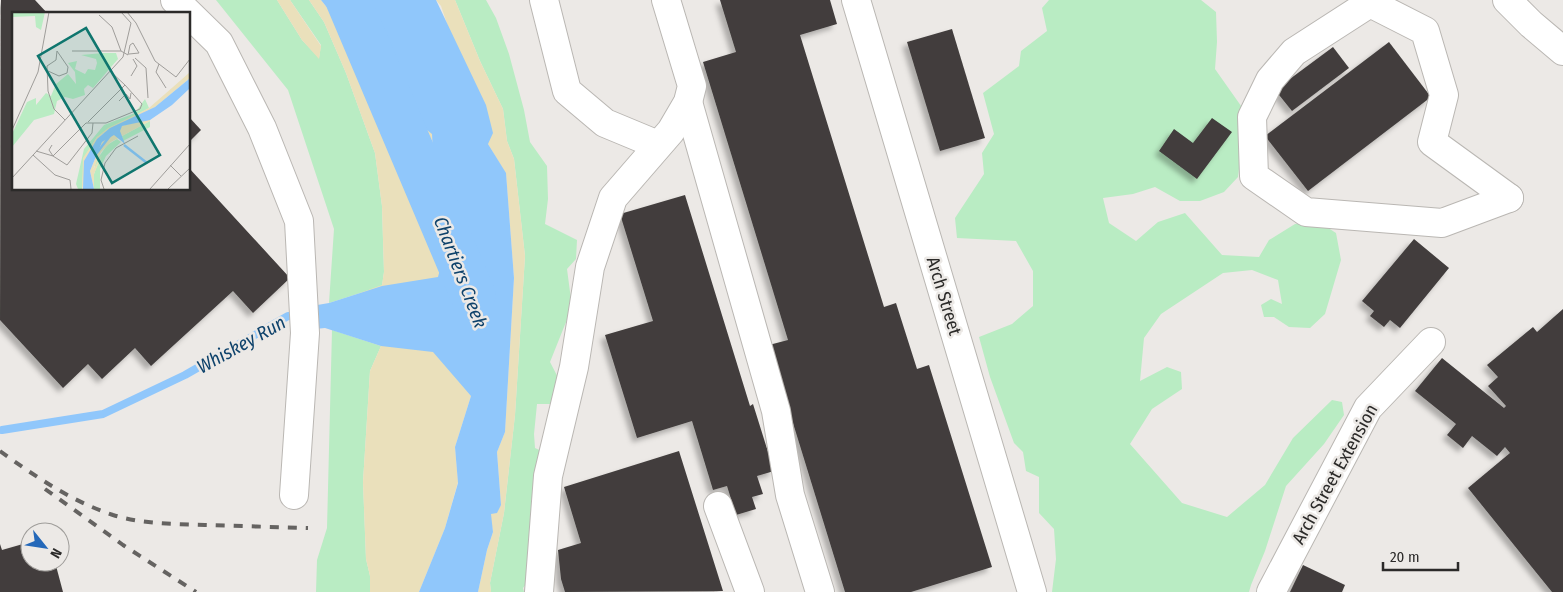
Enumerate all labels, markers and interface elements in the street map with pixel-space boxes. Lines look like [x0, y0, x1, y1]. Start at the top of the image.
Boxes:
inset map [12, 12, 190, 190]
water label: Chartiers Creek [429, 213, 492, 331]
street label: Arch Street [922, 254, 966, 338]
water label: Whiskey Run [193, 311, 290, 378]
street label: Arch Street Extension [1287, 400, 1383, 548]
north arrow [20, 522, 70, 572]
scale bar [1383, 540, 1458, 572]
text: N [46, 545, 65, 561]
text: 20 m [1390, 548, 1420, 566]

